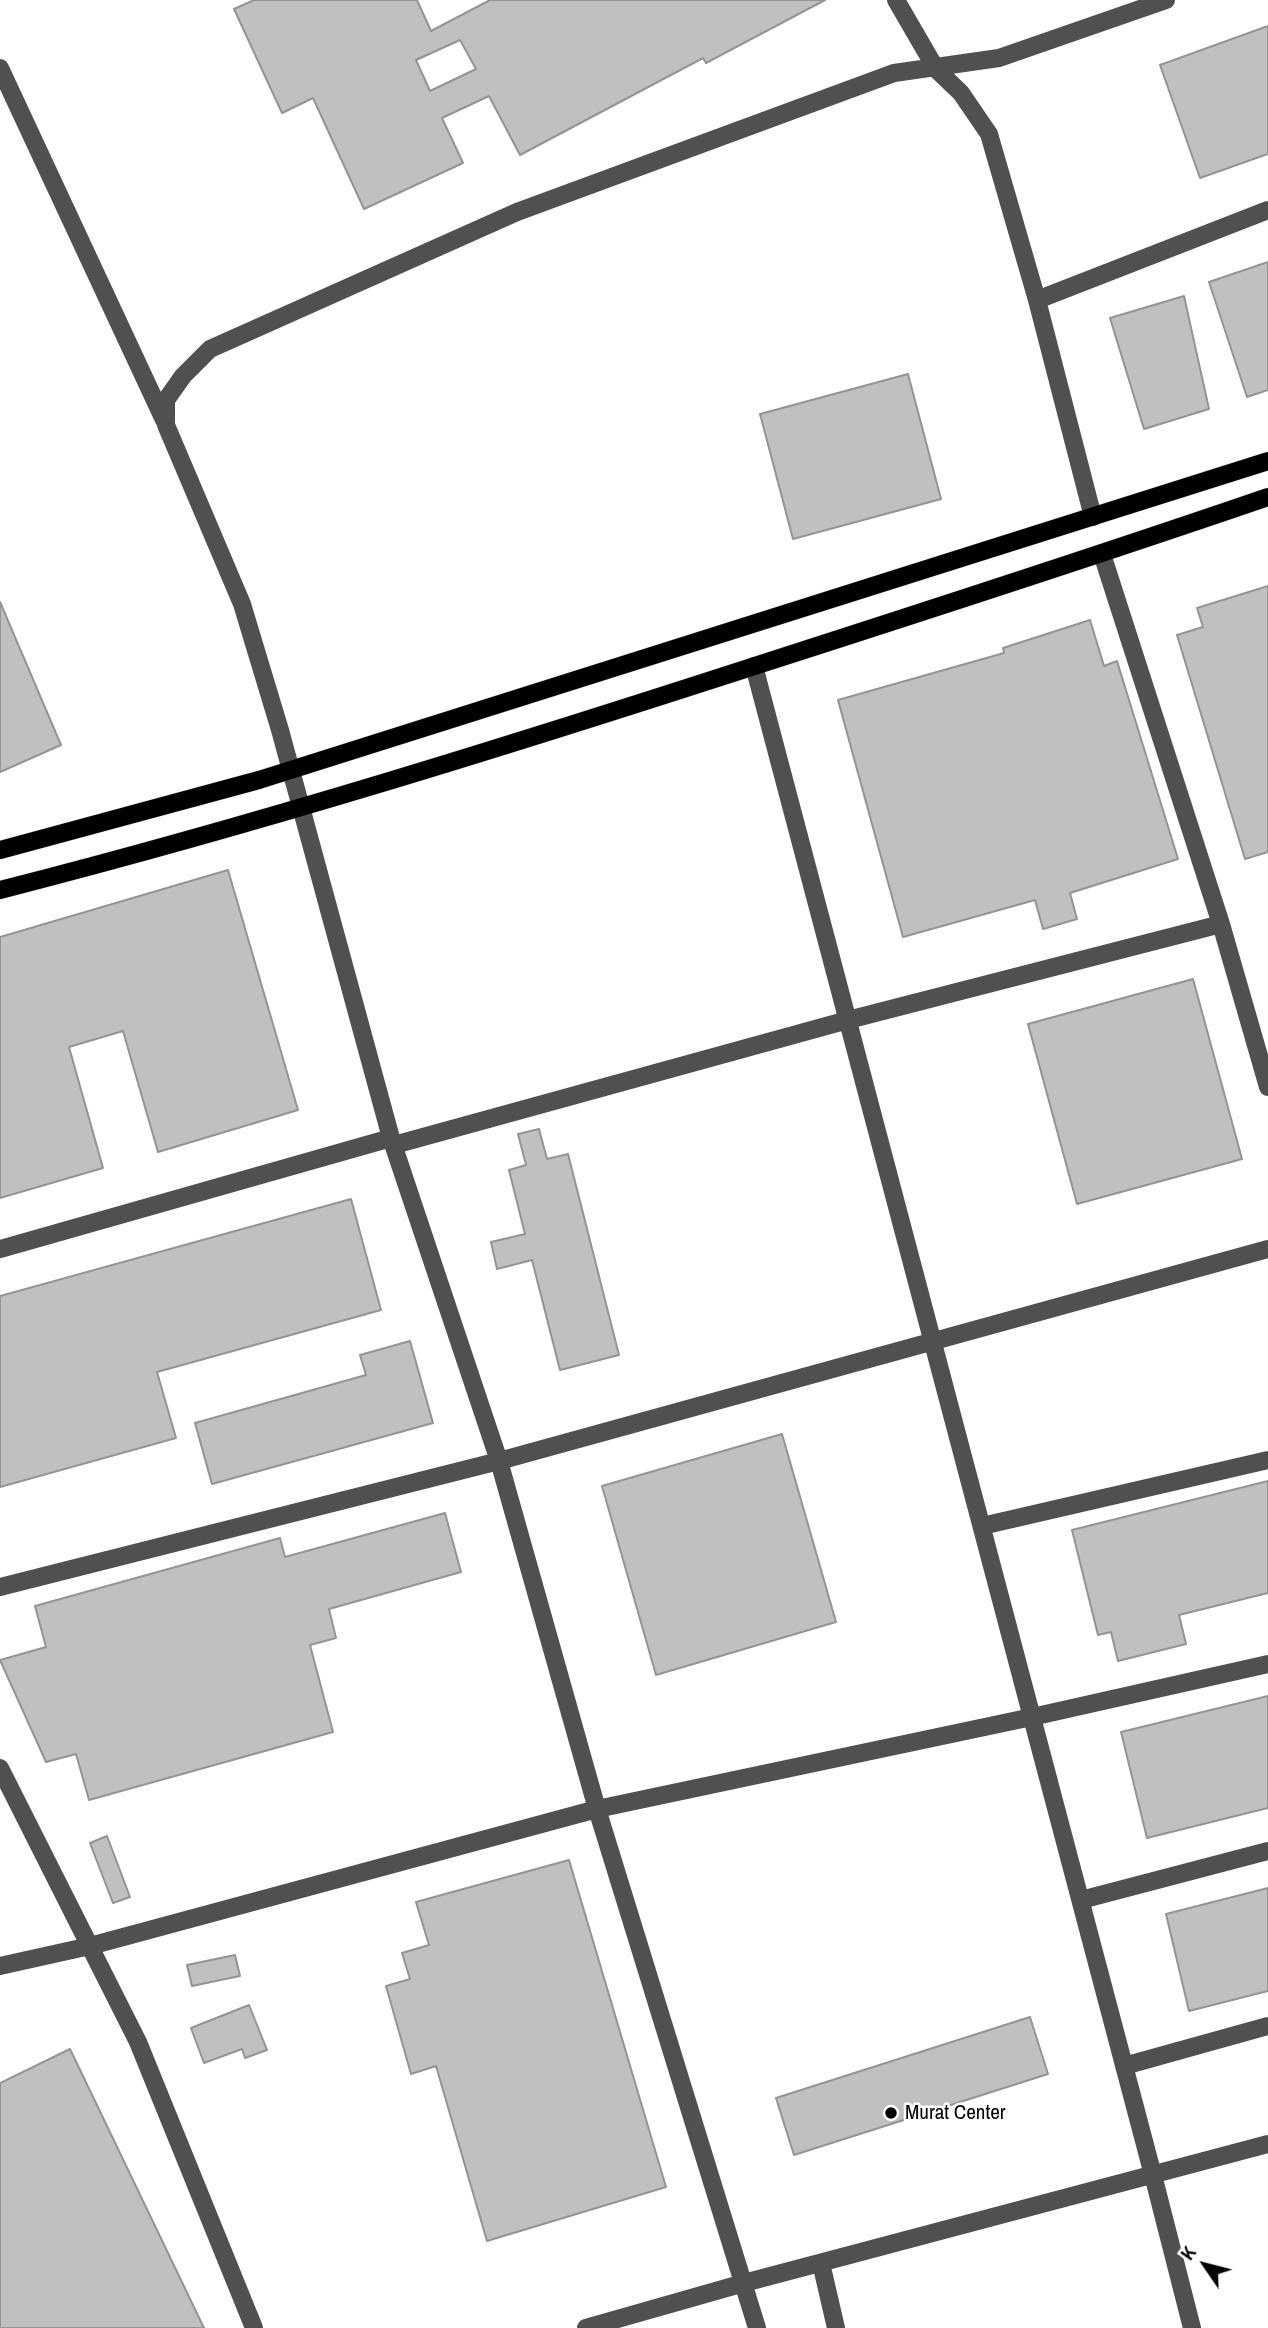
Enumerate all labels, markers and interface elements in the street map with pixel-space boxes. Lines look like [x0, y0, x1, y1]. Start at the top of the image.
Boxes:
place label: Murat Center [905, 2100, 1005, 2126]
marker: Murat Center [883, 2105, 899, 2121]
north arrow [1170, 2230, 1240, 2300]
text: K [1174, 2241, 1202, 2265]

